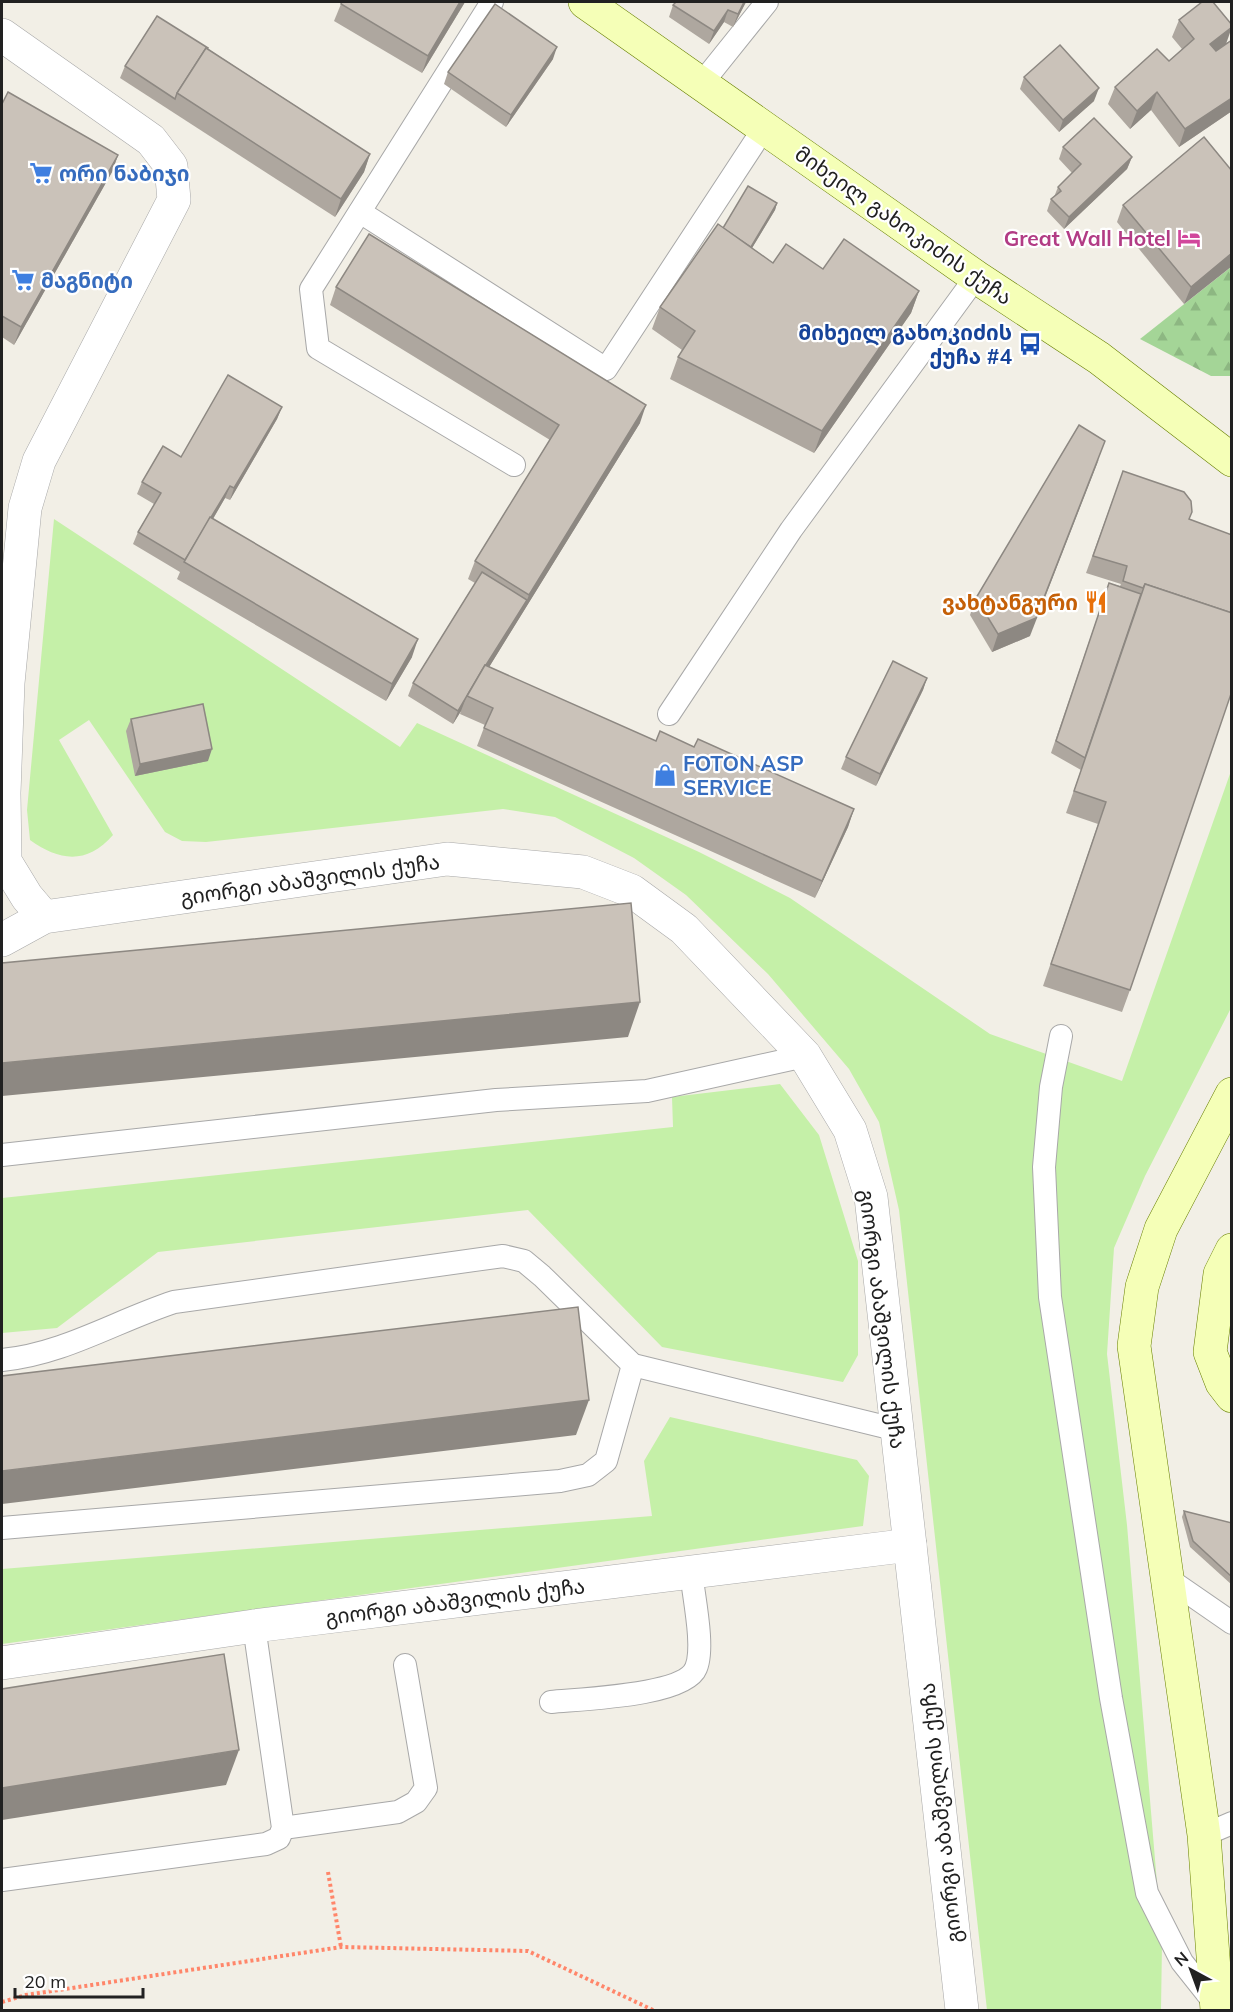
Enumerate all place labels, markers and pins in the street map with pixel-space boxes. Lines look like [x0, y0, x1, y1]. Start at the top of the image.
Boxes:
supermarket icon: ორი ნაბიჯი [28, 160, 54, 186]
place label: ორი ნაბიჯი [59, 160, 190, 186]
place label: Great Wall Hotel [1004, 225, 1171, 251]
hotel icon: Great Wall Hotel [1176, 225, 1202, 251]
supermarket icon: მაგნიტი [10, 267, 36, 293]
place label: მაგნიტი [41, 267, 133, 293]
place label: მიხეილ გახოკიძის ქუჩა #4 [798, 319, 1012, 369]
bus stop icon: მიხეილ გახოკიძის ქუჩა #4 [1017, 331, 1043, 357]
place label: ვახტანგური [942, 589, 1078, 615]
restaurant icon: ვახტანგური [1083, 589, 1109, 615]
place label: FOTON ASP SERVICE [683, 750, 804, 800]
shop icon: FOTON ASP SERVICE [652, 762, 678, 788]

